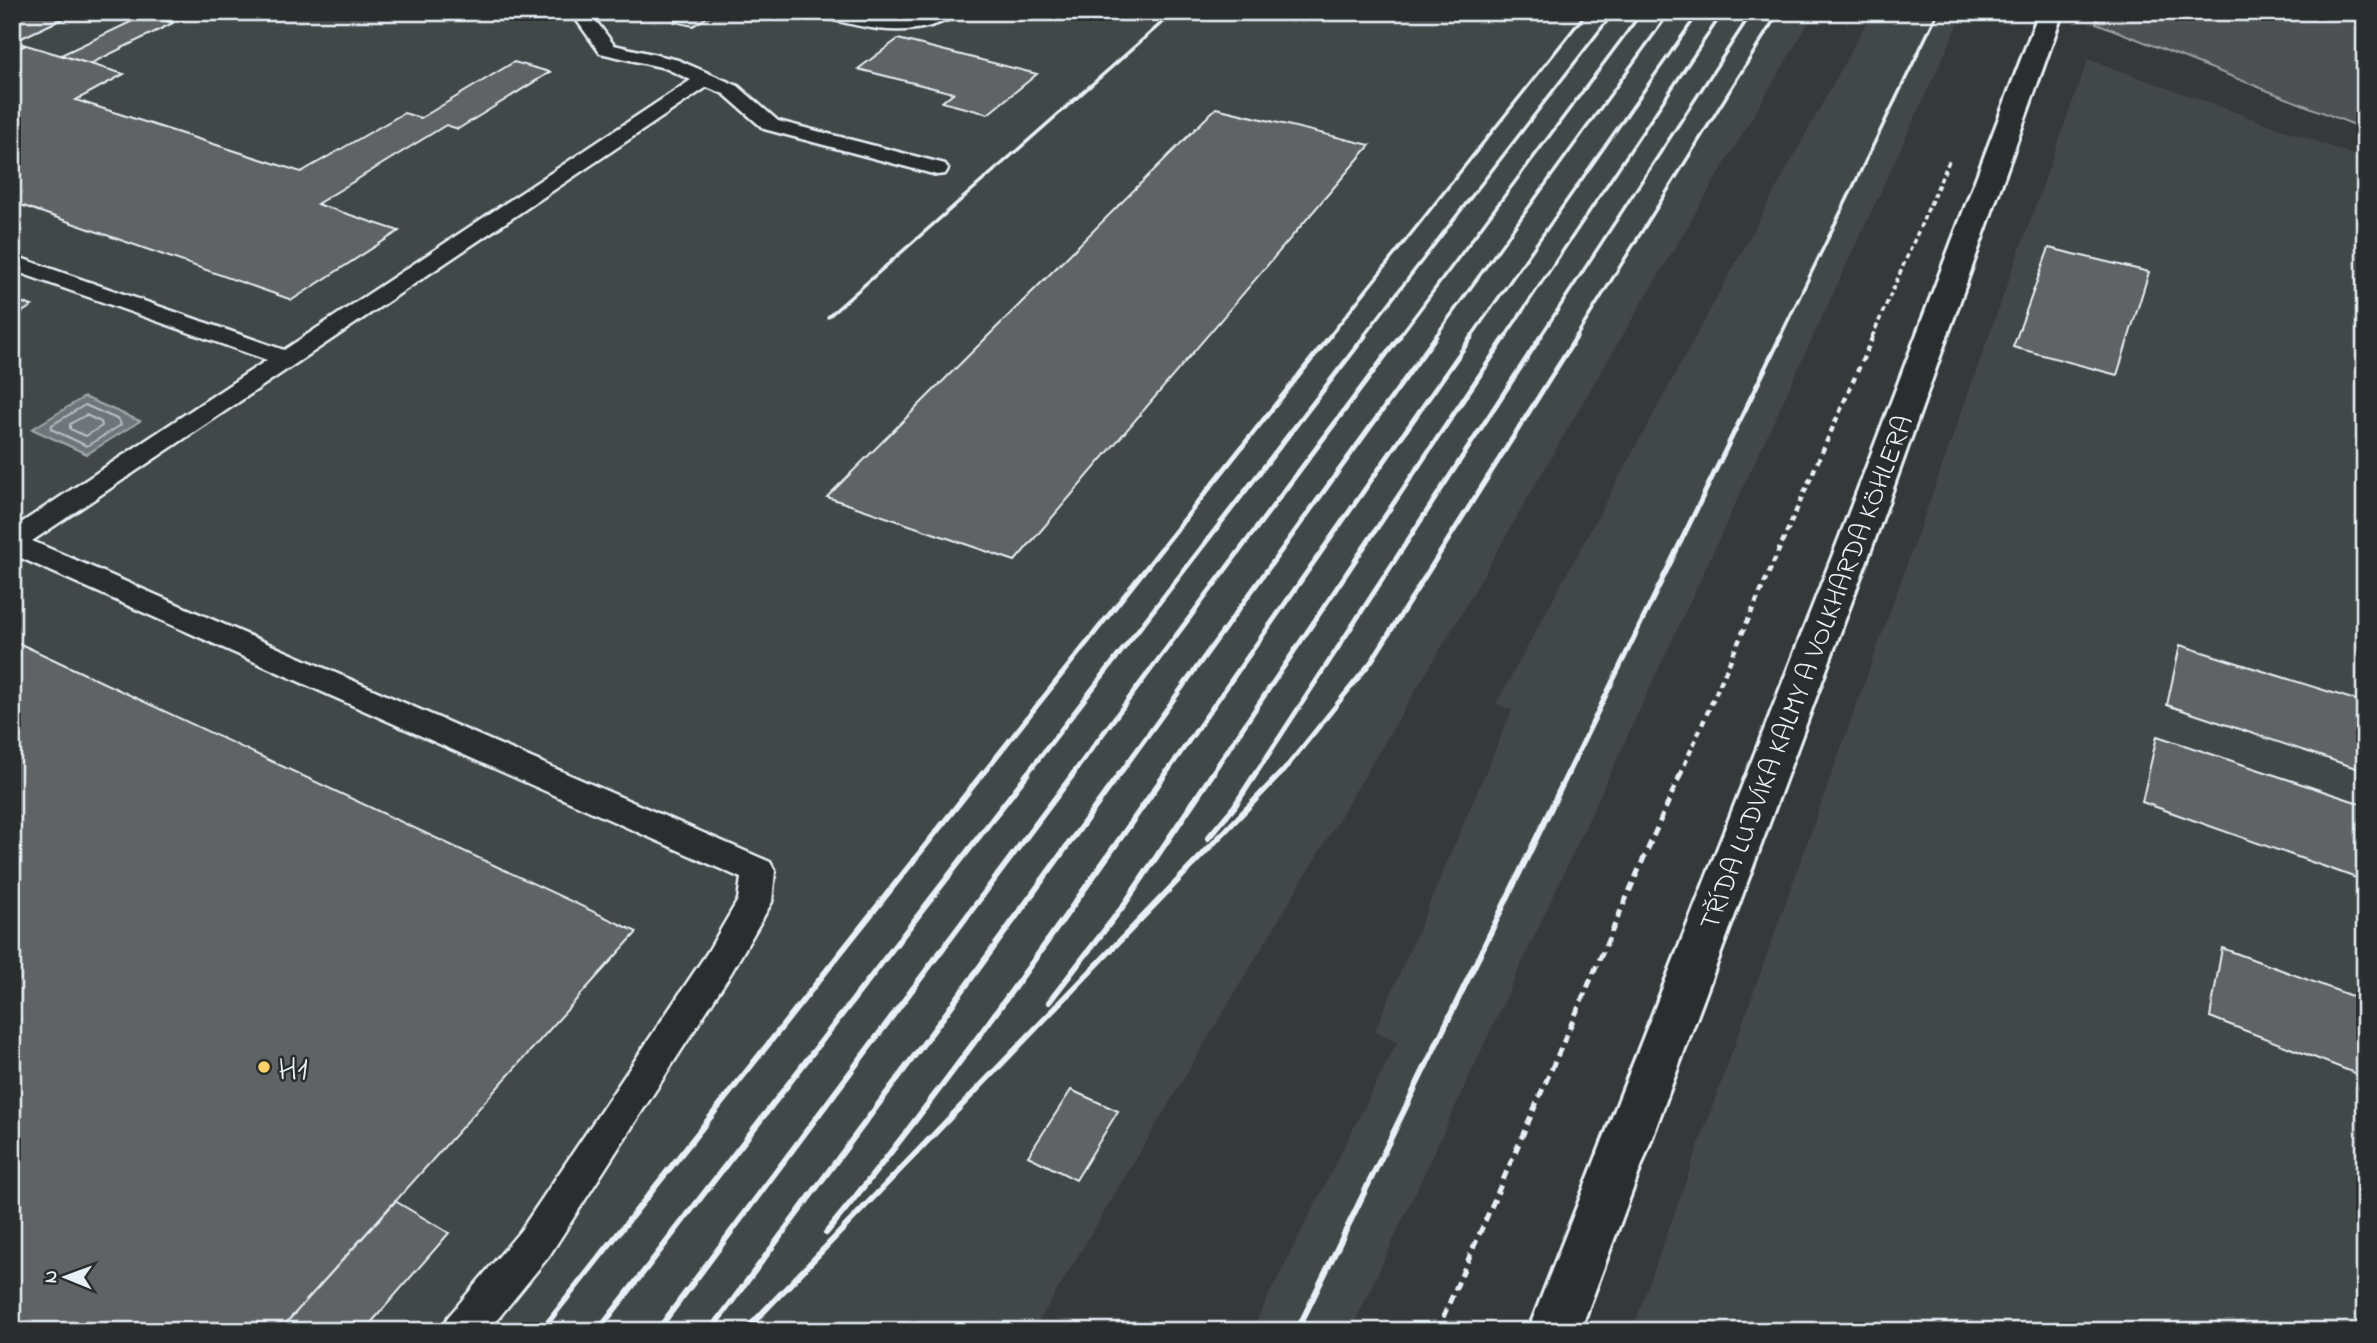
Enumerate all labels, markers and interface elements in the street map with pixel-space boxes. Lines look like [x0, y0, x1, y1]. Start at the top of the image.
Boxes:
street label: TŘÍDA LUDVÍKA KALMY A VOLKHARDA KÖHLERA [1691, 410, 1926, 937]
place label: H1 [278, 1047, 308, 1095]
marker: H1 [256, 1059, 272, 1075]
north arrow [32, 1242, 102, 1312]
text: N [38, 1270, 65, 1283]

